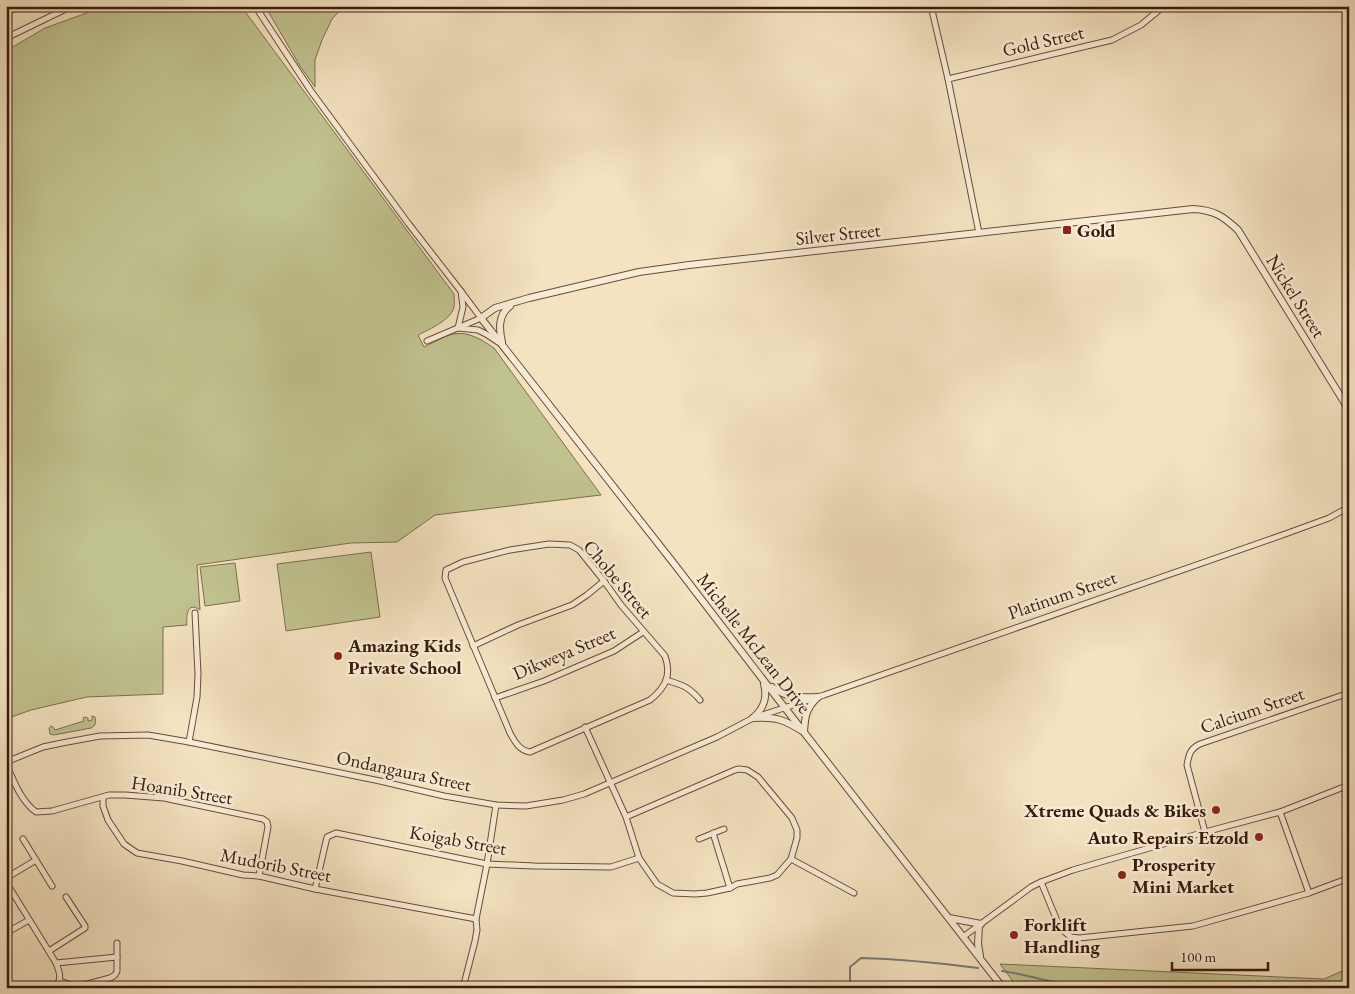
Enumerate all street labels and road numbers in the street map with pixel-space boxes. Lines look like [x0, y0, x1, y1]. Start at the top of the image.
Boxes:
street label: Gold Street [1000, 20, 1086, 62]
street label: Silver Street [794, 217, 882, 251]
street label: Nickel Street [1261, 250, 1331, 342]
street label: Chobe Street [578, 534, 658, 624]
street label: Platinum Street [1004, 565, 1120, 625]
street label: Michelle McLean Drive [691, 568, 817, 718]
street label: Dikweya Street [509, 620, 619, 686]
street label: Calcium Street [1197, 681, 1307, 739]
street label: Ondangaura Street [334, 745, 474, 797]
street label: Hoanib Street [130, 770, 234, 810]
street label: Koigab Street [407, 819, 509, 861]
street label: Mudorib Street [218, 842, 334, 888]

